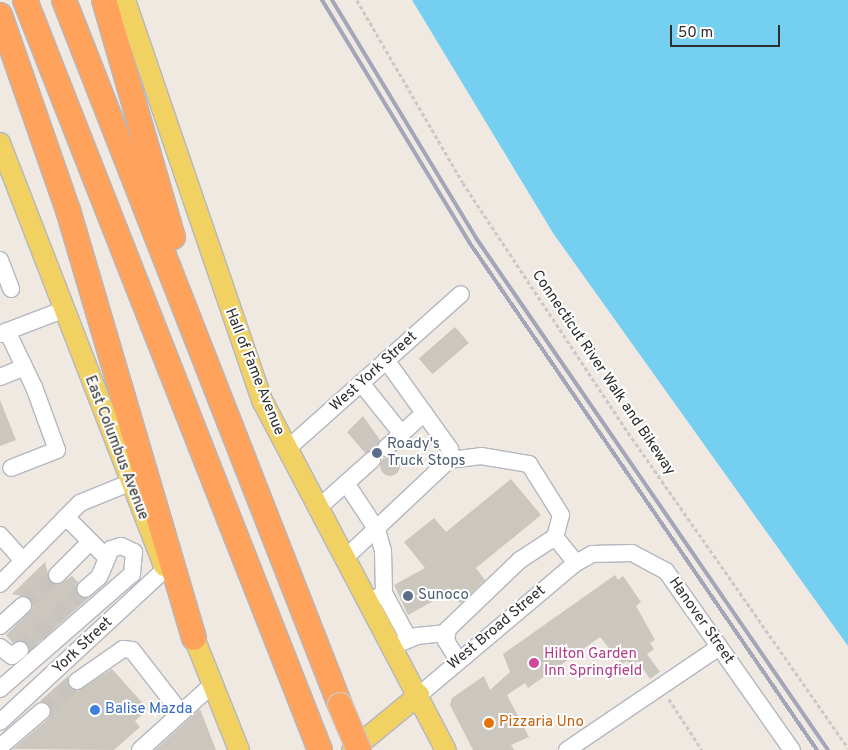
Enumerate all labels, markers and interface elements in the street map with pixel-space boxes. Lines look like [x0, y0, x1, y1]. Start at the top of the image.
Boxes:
scale bar [673, 15, 783, 47]
text: 50 m [678, 24, 713, 43]
street label: Connecticut River Walk and Bikeway [527, 267, 679, 479]
street label: Hall of Fame Avenue [220, 306, 288, 438]
street label: West York Street [327, 328, 421, 416]
street label: East Columbus Avenue [80, 373, 152, 523]
place label: Roady's Truck Stops [387, 435, 465, 470]
marker: Roady's Truck Stops [371, 447, 383, 459]
street label: Hanover Street [664, 574, 738, 668]
street label: West Broad Street [445, 582, 549, 674]
place label: Sunoco [418, 587, 469, 605]
marker: Sunoco [402, 590, 414, 602]
street label: York Street [49, 614, 117, 678]
place label: Hilton Garden Inn Springfield [544, 645, 642, 680]
marker: Hilton Garden Inn Springfield [528, 657, 540, 669]
place label: Balise Mazda [105, 701, 192, 719]
marker: Balise Mazda [89, 704, 101, 716]
place label: Pizzaria Uno [499, 714, 584, 732]
marker: Pizzaria Uno [483, 717, 495, 729]

